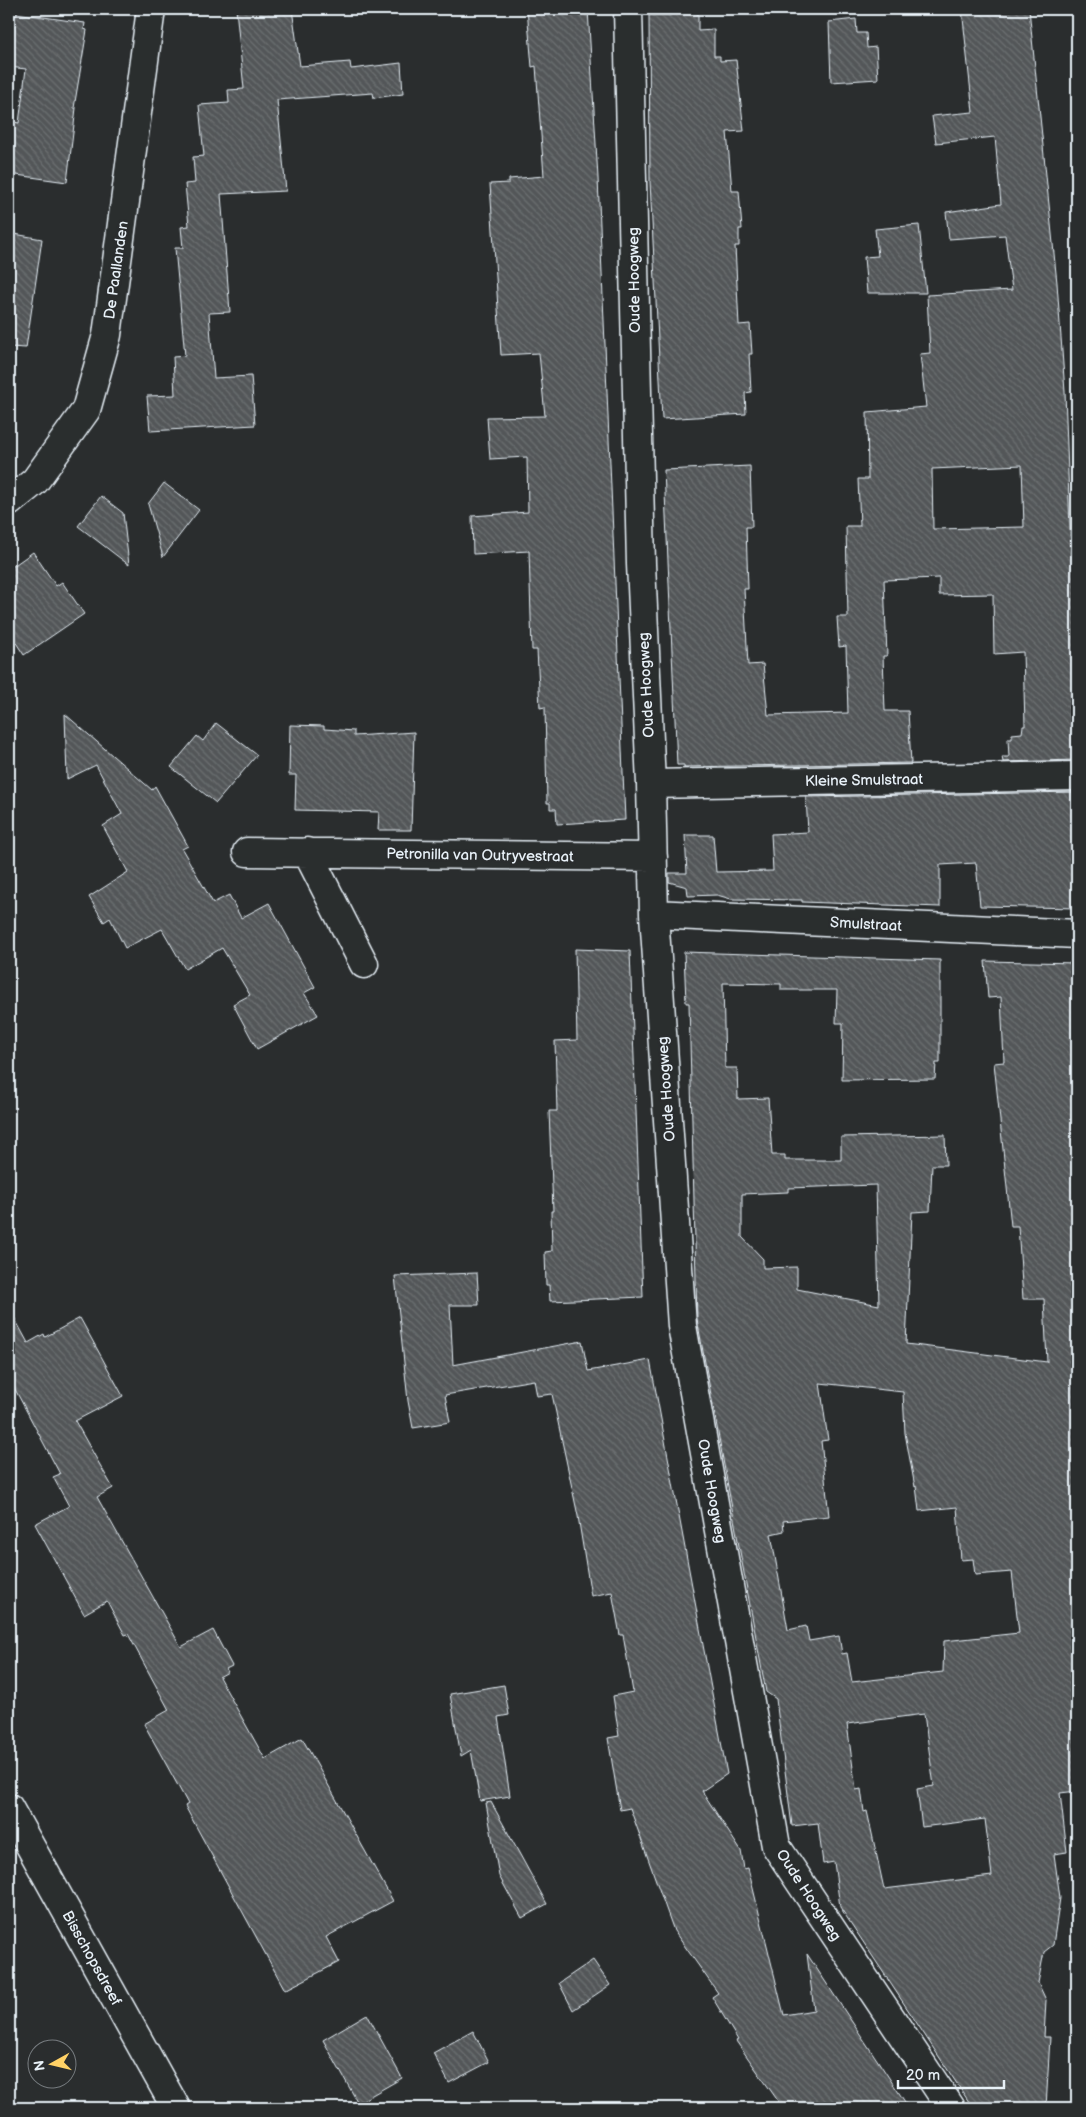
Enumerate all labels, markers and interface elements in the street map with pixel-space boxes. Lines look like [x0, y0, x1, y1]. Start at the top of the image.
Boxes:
street label: De Paallanden [100, 220, 133, 320]
street label: Oude Hoogweg [624, 227, 645, 333]
street label: Oude Hoogweg [634, 632, 659, 738]
street label: Kleine Smulstraat [805, 770, 924, 791]
street label: Petronilla van Outryvestraat [386, 844, 574, 867]
street label: Smulstraat [830, 913, 903, 936]
street label: Oude Hoogweg [653, 1036, 680, 1142]
street label: Oude Hoogweg [693, 1437, 730, 1545]
street label: Oude Hoogweg [772, 1846, 845, 1945]
street label: Bisschopsdreef [58, 1907, 126, 2009]
north arrow [28, 2040, 78, 2090]
scale bar [898, 2057, 1005, 2089]
text: N [30, 2059, 49, 2072]
text: 20 m [906, 2066, 940, 2085]

